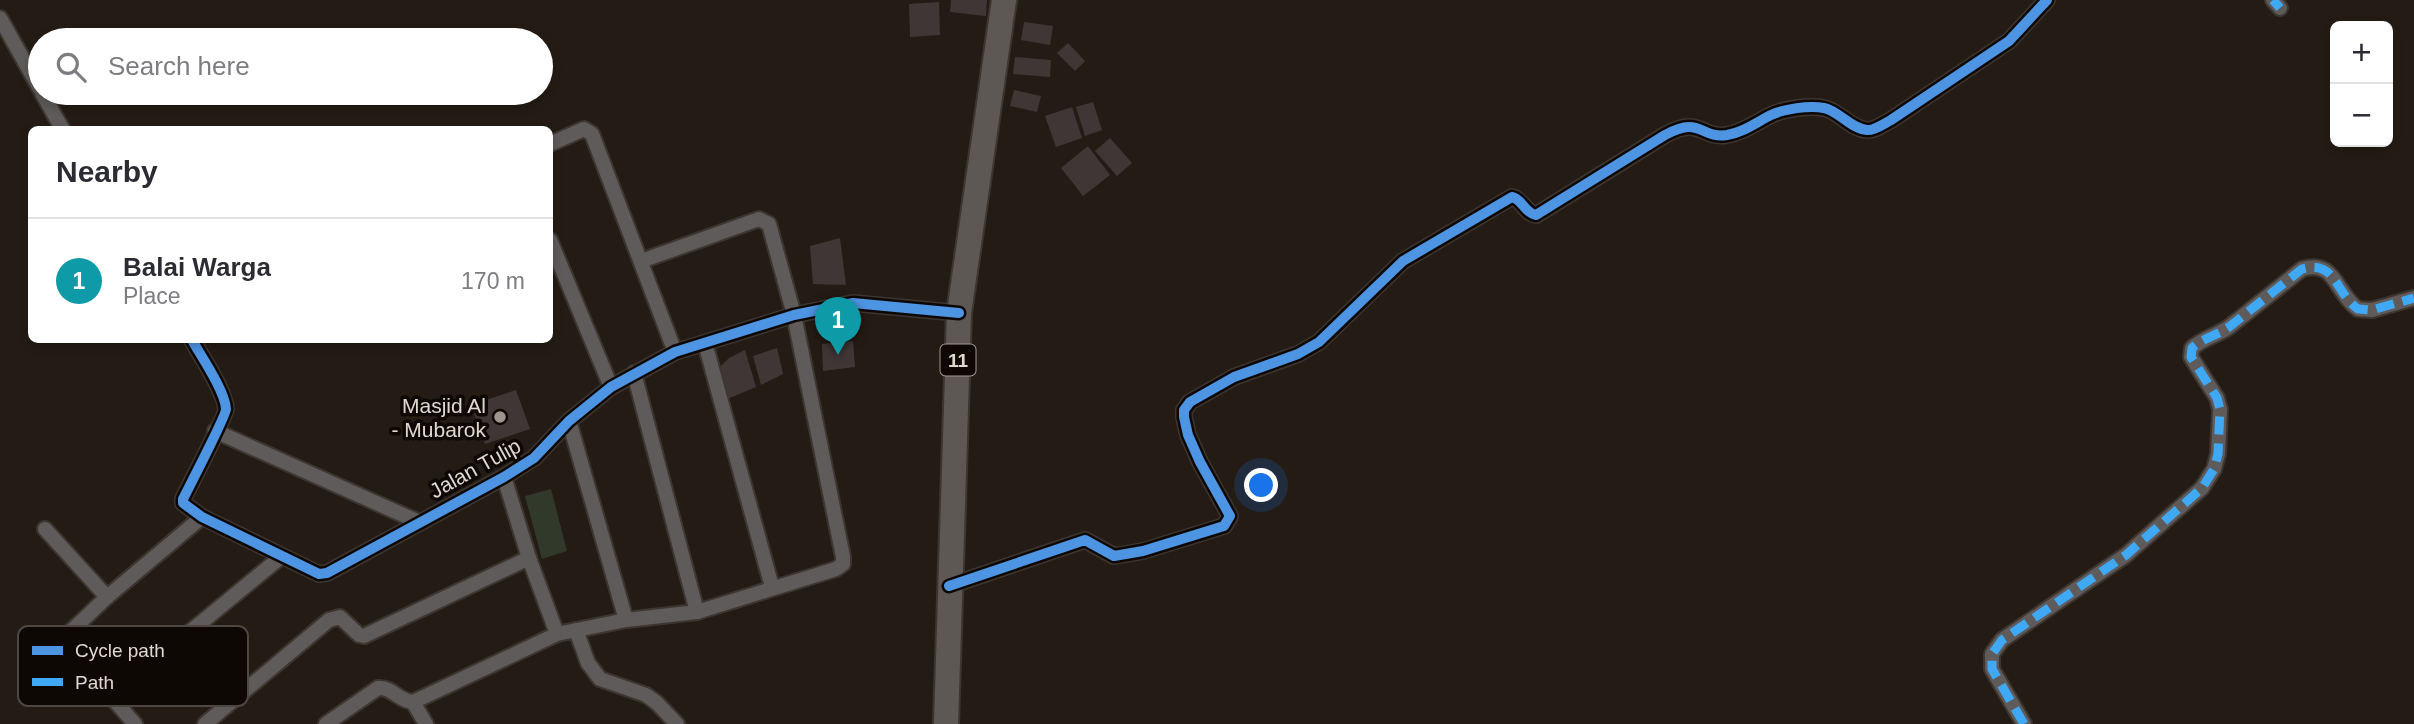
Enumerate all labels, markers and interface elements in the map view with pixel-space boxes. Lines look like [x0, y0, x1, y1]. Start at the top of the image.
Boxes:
map controls [2330, 21, 2393, 147]
button: + [2330, 21, 2393, 84]
search box [28, 28, 553, 105]
icon: search [52, 48, 90, 86]
text: Search here [108, 51, 250, 81]
button: − [2330, 84, 2393, 147]
text: Nearby [56, 155, 158, 188]
text: Balai Warga [123, 252, 271, 282]
text: 1 [73, 268, 85, 294]
text: 170 m [461, 268, 525, 294]
text: Place [123, 283, 181, 309]
pin: 1 [815, 297, 861, 355]
road number: 11 [940, 344, 976, 376]
place label: Masjid Al - Mubarok [391, 394, 486, 441]
marker: Masjid Al - Mubarok [492, 409, 508, 425]
street label: Jalan Tulip [426, 434, 524, 502]
your location [1244, 468, 1278, 502]
legend [18, 626, 248, 706]
text: Cycle path [75, 640, 165, 661]
text: Path [75, 672, 114, 693]

